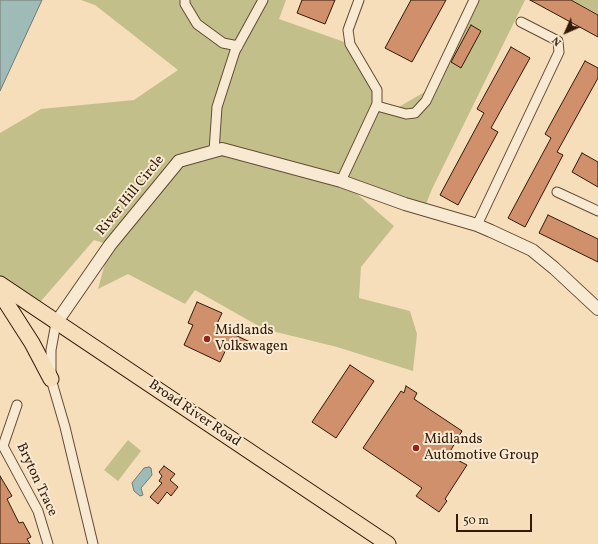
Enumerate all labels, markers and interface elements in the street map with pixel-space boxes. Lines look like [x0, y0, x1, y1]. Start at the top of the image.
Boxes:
north arrow [546, 12, 586, 52]
text: N [549, 33, 565, 49]
street label: River Hill Circle [94, 153, 168, 239]
place label: Midlands Volkswagen [215, 323, 288, 356]
marker: Midlands Volkswagen [202, 334, 212, 344]
street label: Broad River Road [145, 377, 243, 451]
place label: Midlands Automotive Group [424, 432, 539, 464]
street label: Bryton Trace [12, 441, 60, 519]
marker: Midlands Automotive Group [411, 443, 421, 453]
scale bar [458, 506, 534, 532]
text: 50 m [463, 513, 489, 529]

